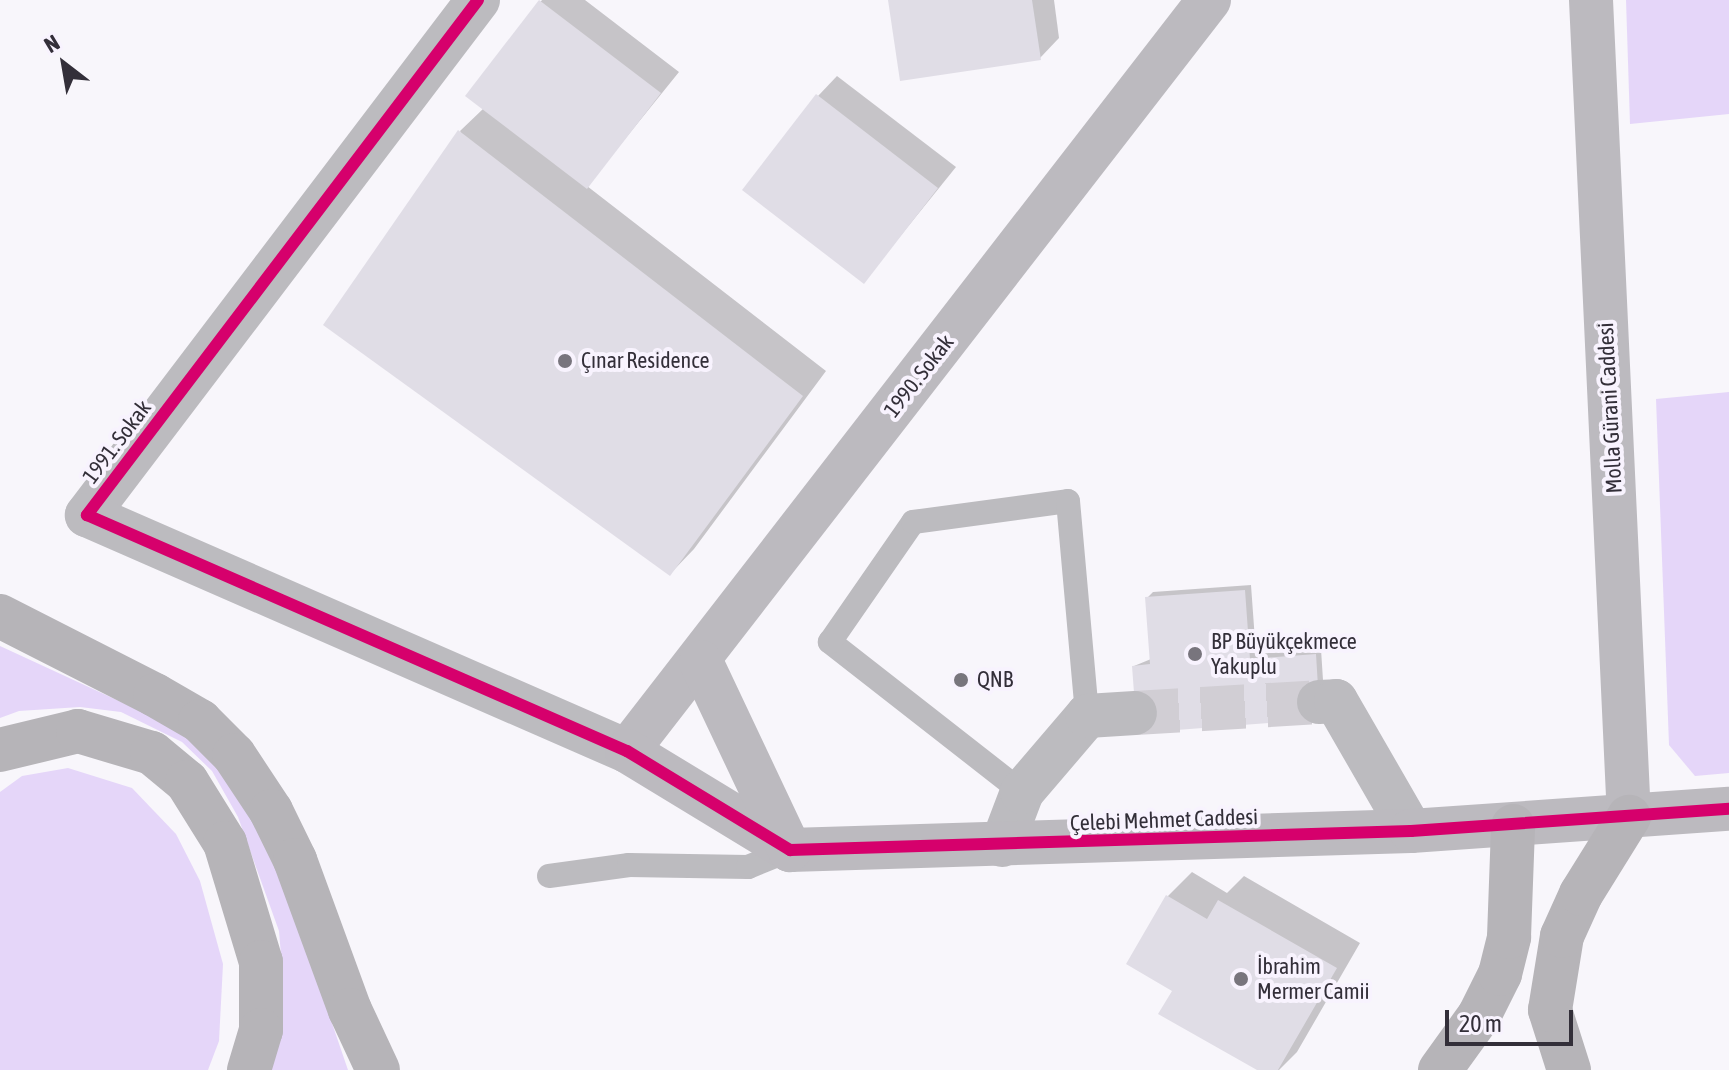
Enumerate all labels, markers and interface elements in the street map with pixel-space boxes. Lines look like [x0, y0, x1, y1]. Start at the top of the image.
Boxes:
north arrow [24, 24, 104, 104]
text: N [39, 29, 64, 58]
street label: Molla Gürani Caddesi [1592, 322, 1628, 494]
street label: 1990. Sokak [879, 329, 959, 423]
place label: Çınar Residence [581, 348, 709, 374]
marker: Çınar Residence [556, 352, 574, 370]
street label: 1991. Sokak [77, 395, 157, 489]
place label: BP Büyükçekmece Yakuplu [1211, 628, 1357, 680]
marker: BP Büyükçekmece Yakuplu [1186, 645, 1204, 663]
place label: QNB [977, 667, 1013, 693]
marker: QNB [952, 671, 970, 689]
street label: Çelebi Mehmet Caddesi [1069, 804, 1259, 836]
place label: İbrahim Mermer Camii [1257, 953, 1370, 1004]
marker: İbrahim Mermer Camii [1232, 970, 1250, 988]
scale bar [1449, 994, 1577, 1044]
text: 20 m [1459, 1010, 1502, 1037]

